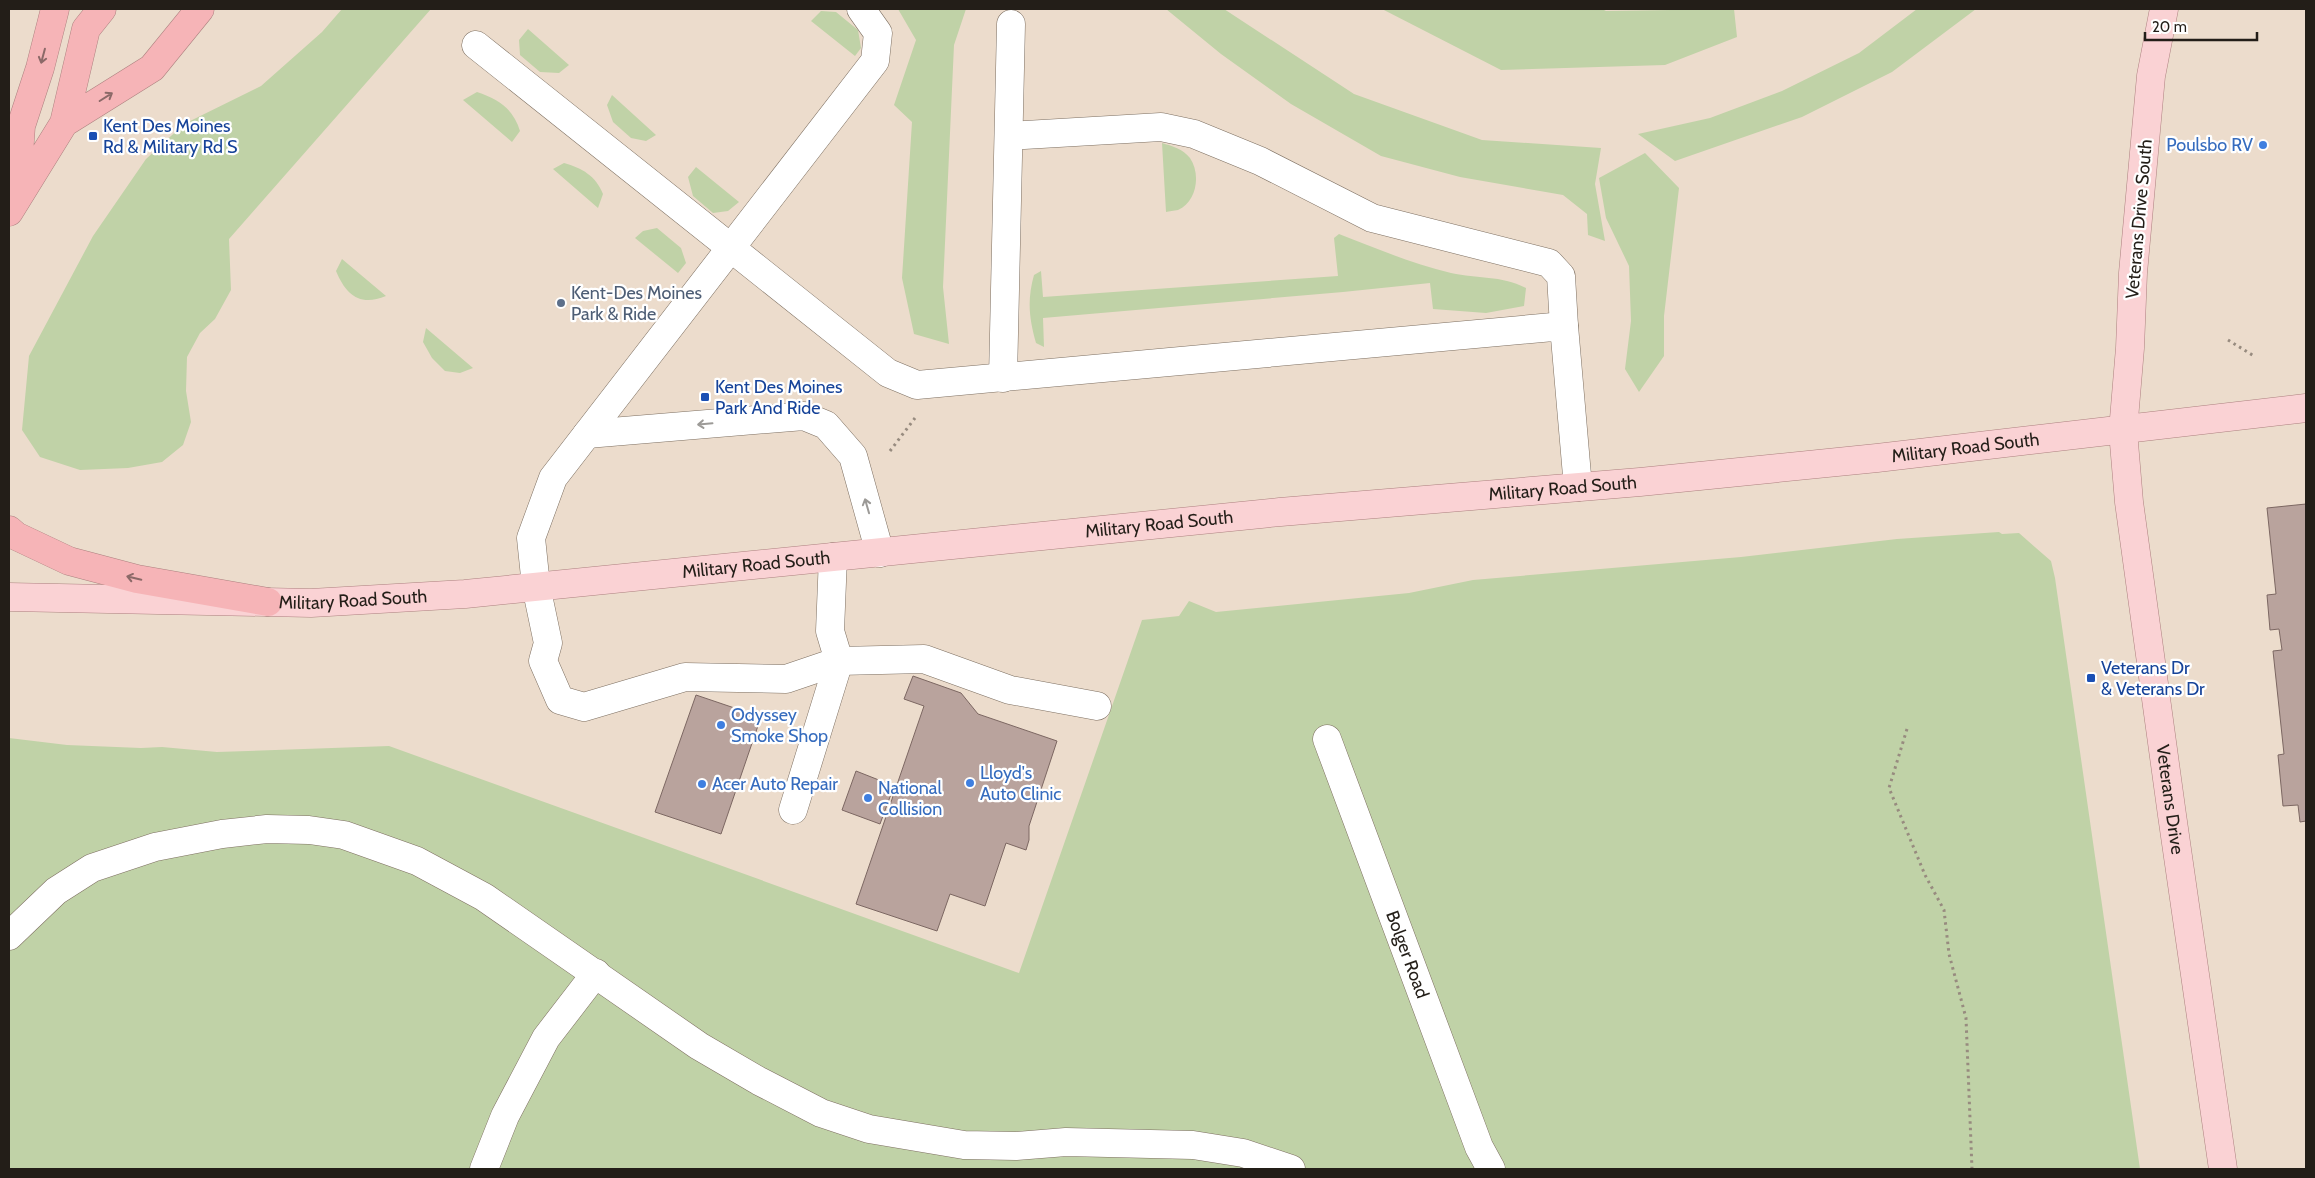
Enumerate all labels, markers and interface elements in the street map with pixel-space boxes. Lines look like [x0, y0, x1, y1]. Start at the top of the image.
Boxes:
scale bar [2145, 10, 2258, 42]
text: 20 m [2152, 18, 2187, 36]
one-way arrow [38, 48, 47, 64]
one-way arrow [98, 92, 112, 102]
place label: Kent Des Moines Rd & Military Rd S [103, 115, 238, 158]
marker: Kent Des Moines Rd & Military Rd S [87, 130, 99, 142]
place label: Poulsbo RV [2166, 134, 2253, 156]
street label: Veterans Drive South [2121, 138, 2157, 300]
marker: Poulsbo RV [2257, 139, 2269, 151]
place label: Kent-Des Moines Park & Ride [571, 282, 702, 325]
marker: Kent-Des Moines Park & Ride [555, 297, 567, 309]
place label: Kent Des Moines Park And Ride [715, 376, 842, 419]
marker: Kent Des Moines Park And Ride [699, 391, 711, 403]
one-way arrow [698, 420, 714, 429]
street label: Military Road South [1890, 428, 2041, 467]
street label: Military Road South [1488, 471, 1638, 506]
one-way arrow [862, 498, 872, 514]
street label: Military Road South [1084, 506, 1234, 543]
street label: Military Road South [681, 546, 831, 583]
one-way arrow [126, 573, 142, 582]
street label: Military Road South [278, 585, 428, 614]
place label: Veterans Dr & Veterans Dr [2101, 657, 2205, 700]
marker: Veterans Dr & Veterans Dr [2085, 672, 2097, 684]
place label: Odyssey Smoke Shop [731, 704, 828, 747]
marker: Odyssey Smoke Shop [715, 719, 727, 731]
street label: Veterans Drive [2151, 743, 2189, 856]
place label: Lloyd's Auto Clinic [980, 762, 1061, 805]
place label: Acer Auto Repair [712, 773, 838, 795]
place label: National Collision [878, 777, 942, 820]
marker: Lloyd's Auto Clinic [964, 777, 976, 789]
marker: Acer Auto Repair [696, 778, 708, 790]
marker: National Collision [862, 792, 874, 804]
street label: Bolger Road [1381, 908, 1434, 1001]

